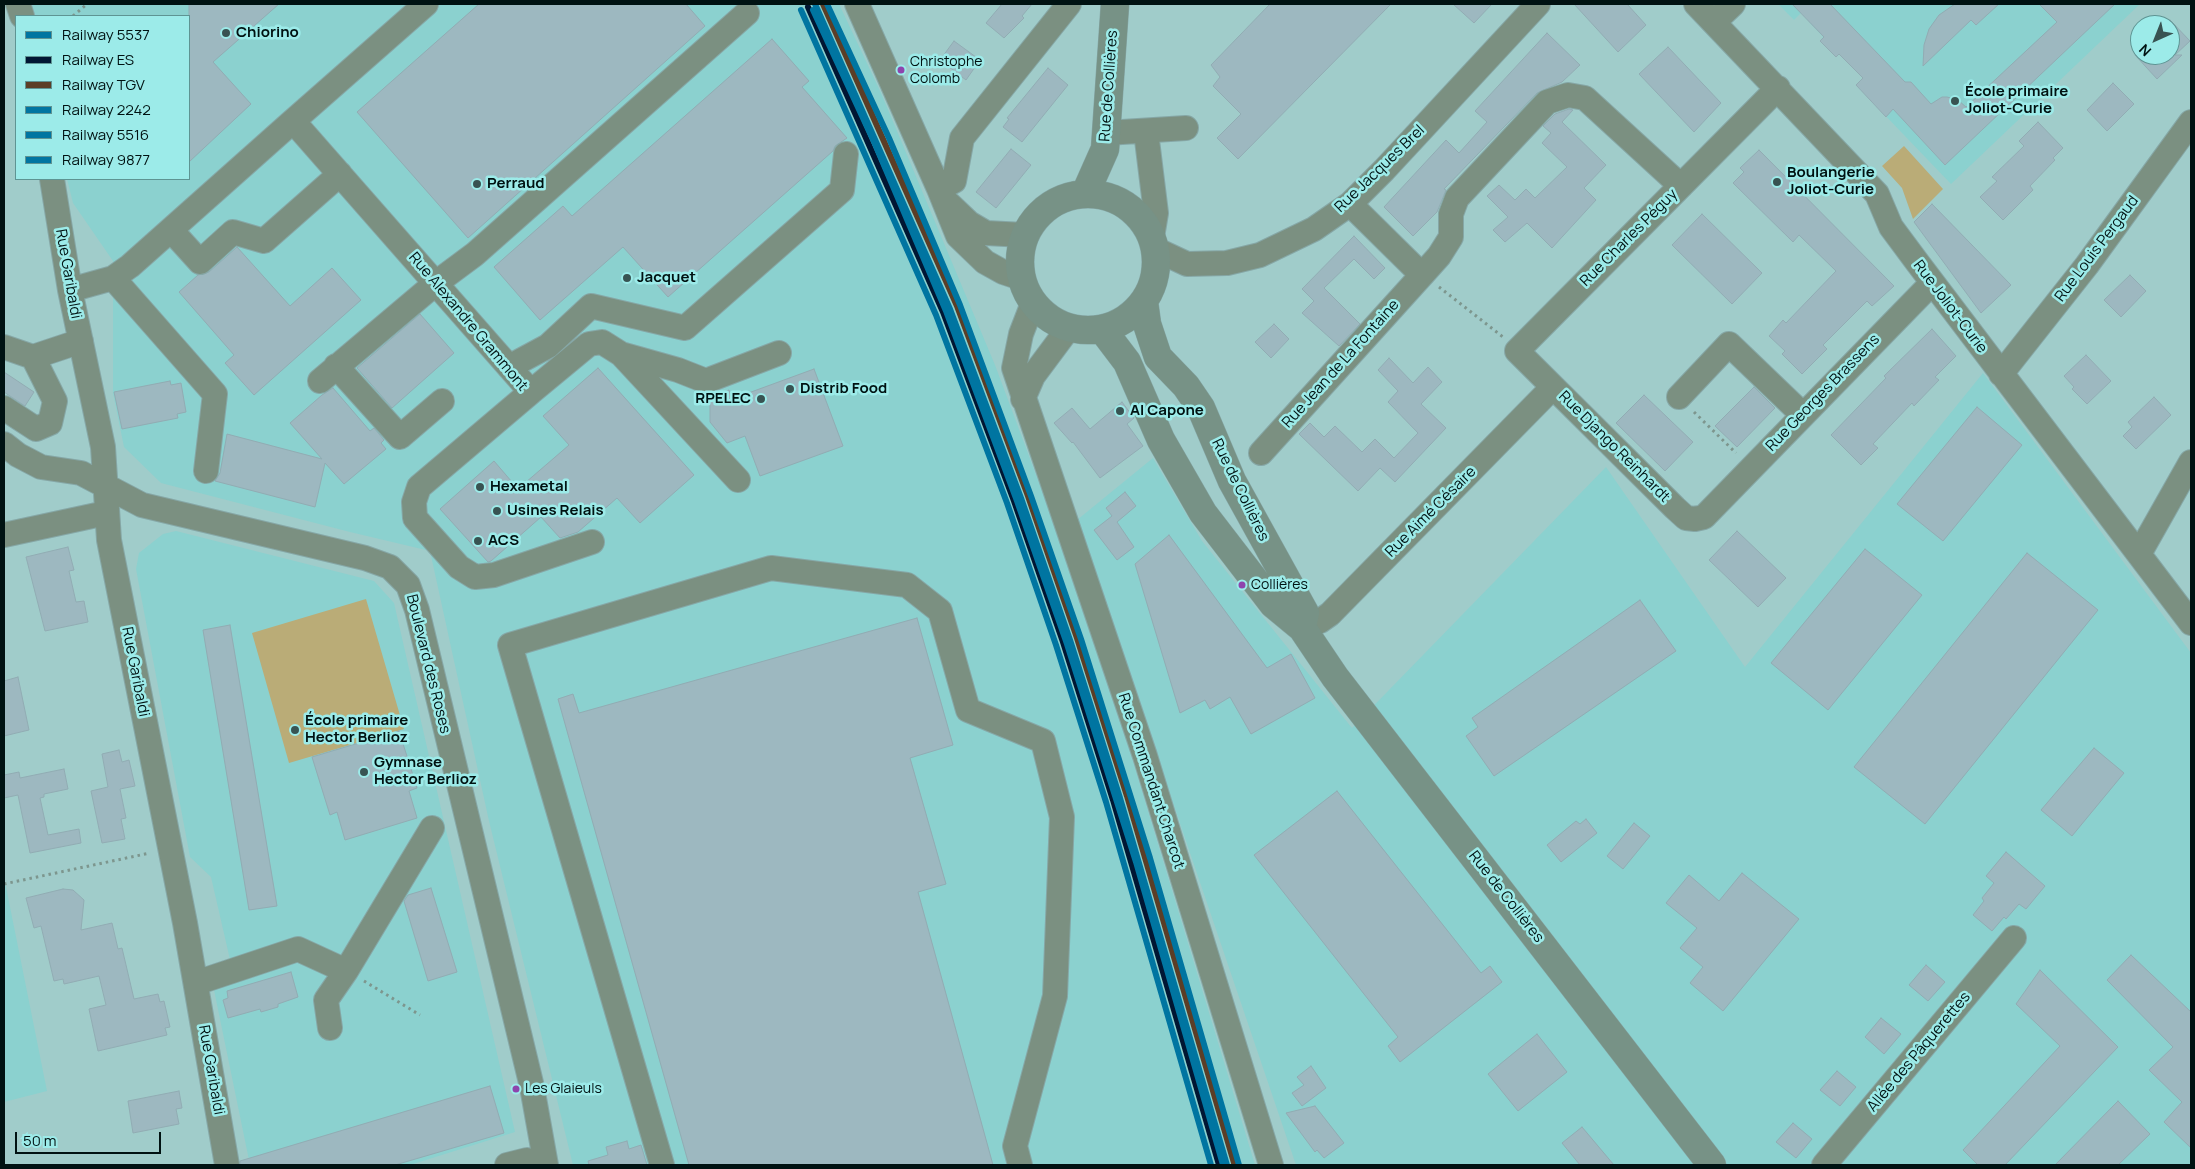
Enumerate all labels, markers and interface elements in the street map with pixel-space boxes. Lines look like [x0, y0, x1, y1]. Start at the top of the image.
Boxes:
legend [15, 15, 190, 180]
north arrow [2130, 15, 2180, 65]
text: Railway 5537 [62, 24, 150, 45]
place label: Chiorino [236, 24, 299, 42]
marker: Chiorino [220, 27, 232, 39]
street label: Rue de Collières [1096, 30, 1122, 142]
text: N [2135, 40, 2155, 61]
text: Railway ES [62, 49, 134, 70]
place label: Christophe Colomb [910, 54, 982, 86]
marker: Christophe Colomb [896, 65, 906, 75]
text: Railway TGV [62, 74, 145, 95]
place label: École primaire Joliot-Curie [1965, 83, 2068, 118]
marker: École primaire Joliot-Curie [1949, 95, 1961, 107]
text: Railway 2242 [62, 99, 151, 120]
street label: Rue Jacques Brel [1331, 122, 1429, 216]
text: Railway 5516 [62, 124, 149, 145]
text: Railway 9877 [62, 149, 150, 170]
place label: Boulangerie Joliot-Curie [1787, 164, 1875, 199]
place label: Perraud [487, 175, 545, 193]
marker: Boulangerie Joliot-Curie [1771, 176, 1783, 188]
marker: Perraud [471, 178, 483, 190]
street label: Rue Charles Péguy [1577, 186, 1681, 290]
street label: Rue Louis Pergaud [2051, 193, 2143, 305]
street label: Rue Garibaldi [51, 228, 85, 320]
street label: Rue Alexandre Grammont [405, 249, 531, 395]
street label: Rue Joliot-Curie [1909, 257, 1991, 357]
place label: Jacquet [637, 269, 696, 287]
marker: Jacquet [621, 272, 633, 284]
street label: Rue Jean de La Fontaine [1279, 296, 1403, 432]
street label: Rue Georges Brassens [1762, 331, 1884, 455]
place label: Distrib Food [800, 380, 887, 398]
marker: Distrib Food [784, 383, 796, 395]
street label: Rue Django Reinhardt [1555, 388, 1673, 506]
place label: RPELEC [695, 390, 751, 408]
marker: RPELEC [755, 393, 767, 405]
place label: Al Capone [1130, 402, 1204, 420]
marker: Al Capone [1114, 405, 1126, 417]
street label: Rue de Collières [1207, 436, 1273, 544]
street label: Rue Aimé Césaire [1382, 463, 1480, 561]
place label: Hexametal [490, 478, 568, 496]
marker: Hexametal [474, 481, 486, 493]
place label: Usines Relais [507, 502, 604, 520]
marker: Usines Relais [491, 505, 503, 517]
place label: ACS [488, 532, 519, 550]
marker: ACS [472, 535, 484, 547]
place label: Collières [1251, 577, 1308, 593]
marker: Collières [1237, 580, 1247, 590]
street label: Boulevard des Roses [402, 592, 454, 736]
street label: Rue Garibaldi [117, 626, 153, 718]
street label: Rue Commandant Charcot [1114, 691, 1188, 871]
place label: École primaire Hector Berlioz [305, 712, 408, 747]
marker: École primaire Hector Berlioz [289, 724, 301, 736]
place label: Gymnase Hector Berlioz [374, 754, 477, 789]
marker: Gymnase Hector Berlioz [358, 766, 370, 778]
street label: Rue de Collières [1465, 847, 1547, 947]
street label: Allée des Pâquerettes [1864, 988, 1974, 1116]
street label: Rue Garibaldi [194, 1024, 228, 1116]
place label: Les Glaieuls [525, 1081, 602, 1097]
marker: Les Glaieuls [511, 1084, 521, 1094]
scale bar [18, 1122, 164, 1154]
text: 50 m [23, 1130, 57, 1151]

